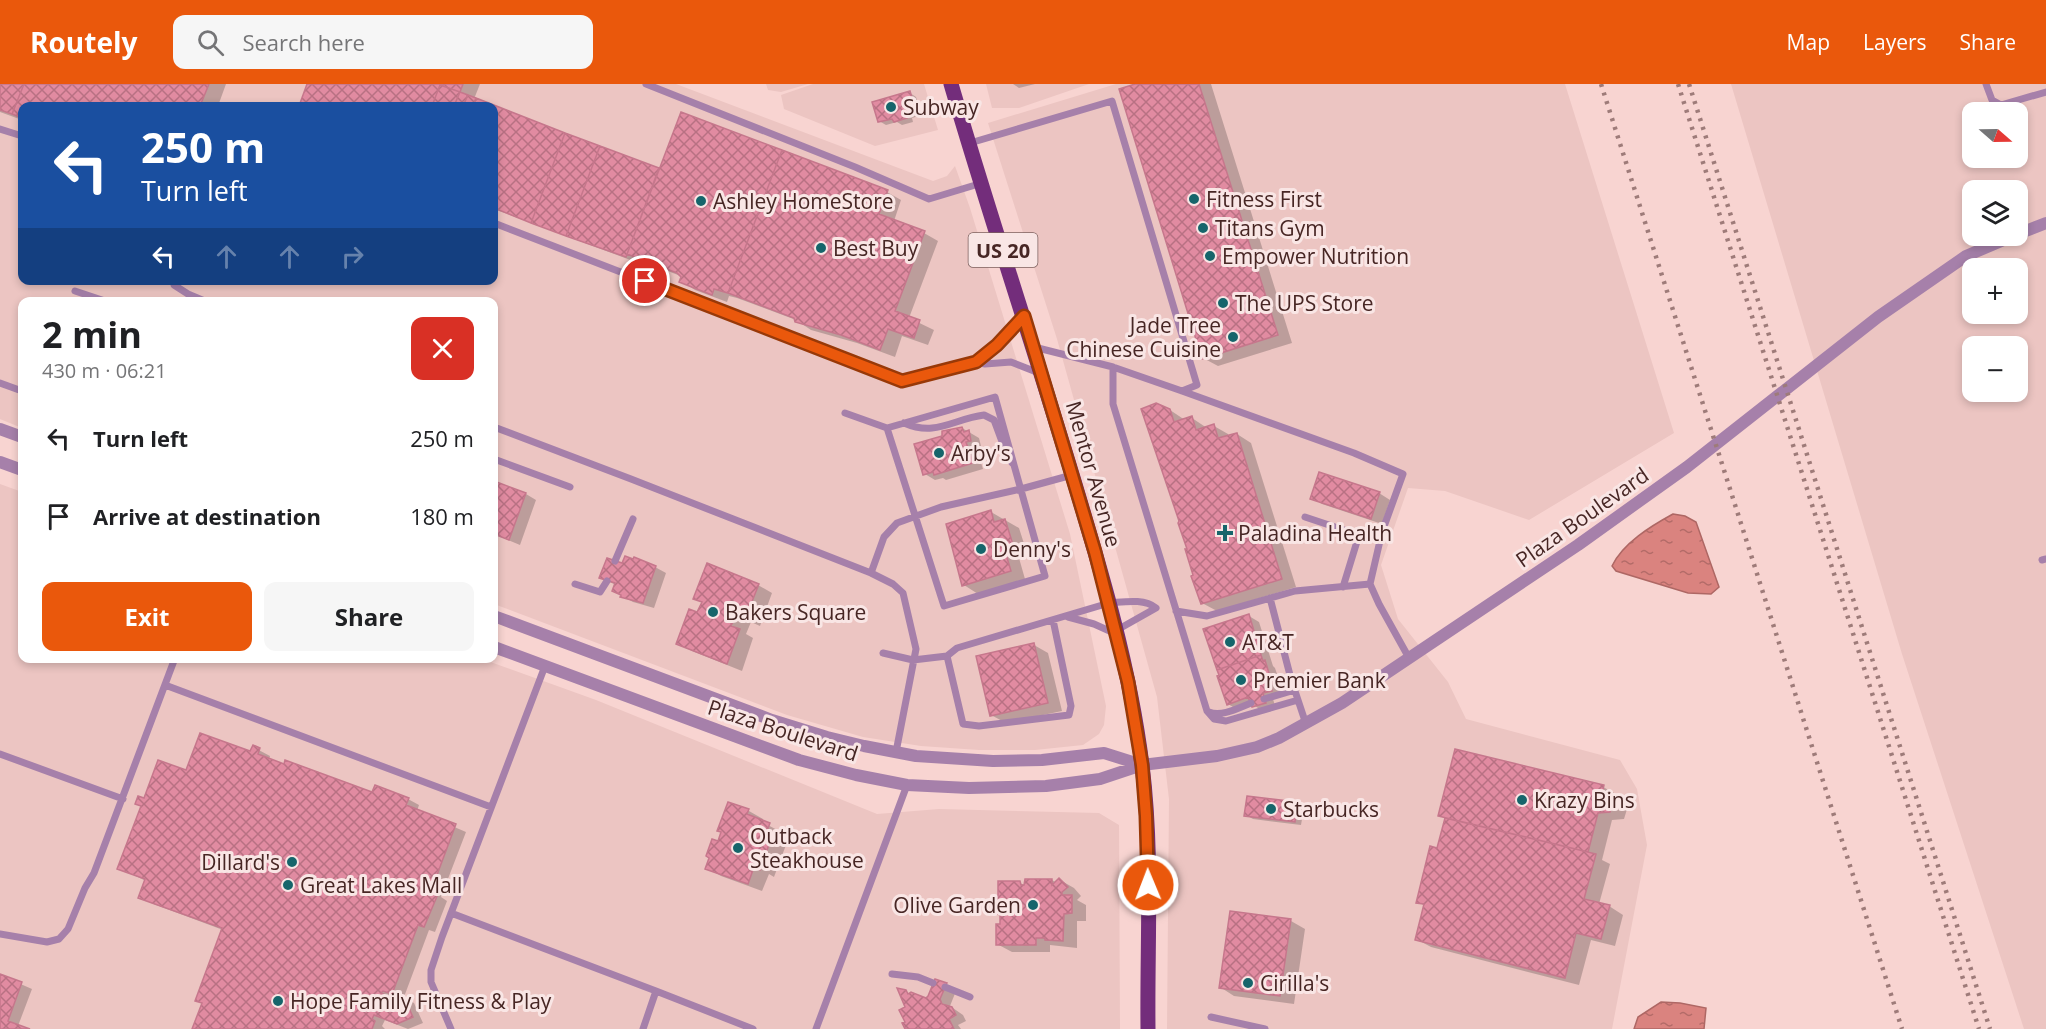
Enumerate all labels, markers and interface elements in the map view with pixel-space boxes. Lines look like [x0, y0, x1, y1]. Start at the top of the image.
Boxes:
search box [173, 15, 593, 69]
text: Routely [30, 23, 137, 61]
icon: search [194, 26, 227, 59]
text: Search here [242, 27, 365, 57]
text: Map [1787, 28, 1830, 56]
text: Layers [1863, 28, 1927, 56]
text: Share [1960, 28, 2016, 56]
place label: Subway [903, 93, 979, 121]
marker: Subway [884, 100, 898, 114]
north arrow [1962, 102, 2028, 168]
map controls [1962, 102, 2028, 402]
text: 250 m [141, 118, 265, 175]
icon: left [42, 126, 120, 204]
text: Turn left [141, 172, 248, 209]
button: layers [1962, 180, 2028, 246]
place label: Fitness First [1206, 185, 1322, 213]
place label: Ashley HomeStore [713, 187, 894, 215]
marker: Fitness First [1187, 192, 1201, 206]
marker: Ashley HomeStore [694, 194, 708, 208]
place label: Titans Gym [1215, 214, 1325, 242]
marker: Titans Gym [1196, 221, 1210, 235]
road number: US 20 [968, 233, 1038, 267]
place label: Best Buy [833, 234, 919, 262]
icon: left [147, 240, 180, 273]
icon: ahead [210, 240, 243, 273]
icon: ahead [273, 240, 306, 273]
icon: right [336, 240, 369, 273]
marker: Best Buy [814, 241, 828, 255]
place label: Empower Nutrition [1222, 242, 1409, 270]
marker: Empower Nutrition [1203, 249, 1217, 263]
pin [619, 255, 670, 306]
button: + [1962, 258, 2028, 324]
icon: arrive [628, 264, 661, 297]
place label: The UPS Store [1235, 289, 1374, 317]
marker: The UPS Store [1216, 296, 1230, 310]
text: 2 min [42, 310, 142, 359]
place label: Jade Tree Chinese Cuisine [1066, 311, 1221, 363]
button: close [411, 317, 474, 380]
marker: Jade Tree Chinese Cuisine [1226, 330, 1240, 344]
button: − [1962, 336, 2028, 402]
text: 430 m · 06:21 [42, 357, 167, 384]
street label: Mentor Avenue [1060, 398, 1128, 550]
icon: left [42, 422, 75, 455]
text: Turn left [93, 423, 188, 453]
text: 250 m [410, 423, 474, 453]
place label: Arby's [951, 439, 1011, 467]
marker: Arby's [932, 446, 946, 460]
street label: Plaza Boulevard [1510, 461, 1654, 573]
icon: arrive [42, 500, 75, 533]
text: Arrive at destination [93, 501, 321, 531]
text: 180 m [410, 501, 474, 531]
place label: Paladina Health [1238, 519, 1392, 547]
marker: Paladina Health [1216, 524, 1234, 542]
place label: Denny's [993, 535, 1071, 563]
marker: Denny's [974, 542, 988, 556]
button: Exit [42, 582, 252, 651]
button: Share [264, 582, 474, 651]
place label: Bakers Square [725, 598, 866, 626]
marker: Bakers Square [706, 605, 720, 619]
place label: AT&T [1242, 628, 1294, 656]
marker: AT&T [1223, 635, 1237, 649]
place label: Premier Bank [1253, 666, 1386, 694]
marker: Premier Bank [1234, 673, 1248, 687]
street label: Plaza Boulevard [704, 693, 862, 767]
place label: Krazy Bins [1534, 786, 1635, 814]
marker: Krazy Bins [1515, 793, 1529, 807]
place label: Starbucks [1283, 795, 1379, 823]
marker: Starbucks [1264, 802, 1278, 816]
place label: Outback Steakhouse [750, 822, 864, 874]
marker: Outback Steakhouse [731, 841, 745, 855]
place label: Dillard's [201, 848, 280, 876]
position arrow [1116, 853, 1180, 917]
marker: Dillard's [285, 855, 299, 869]
place label: Great Lakes Mall [300, 871, 462, 899]
marker: Great Lakes Mall [281, 878, 295, 892]
place label: Olive Garden [893, 891, 1021, 919]
marker: Olive Garden [1026, 898, 1040, 912]
place label: Cirilla's [1260, 969, 1329, 997]
marker: Cirilla's [1241, 976, 1255, 990]
place label: Hope Family Fitness & Play [290, 987, 552, 1015]
marker: Hope Family Fitness & Play [271, 994, 285, 1008]

